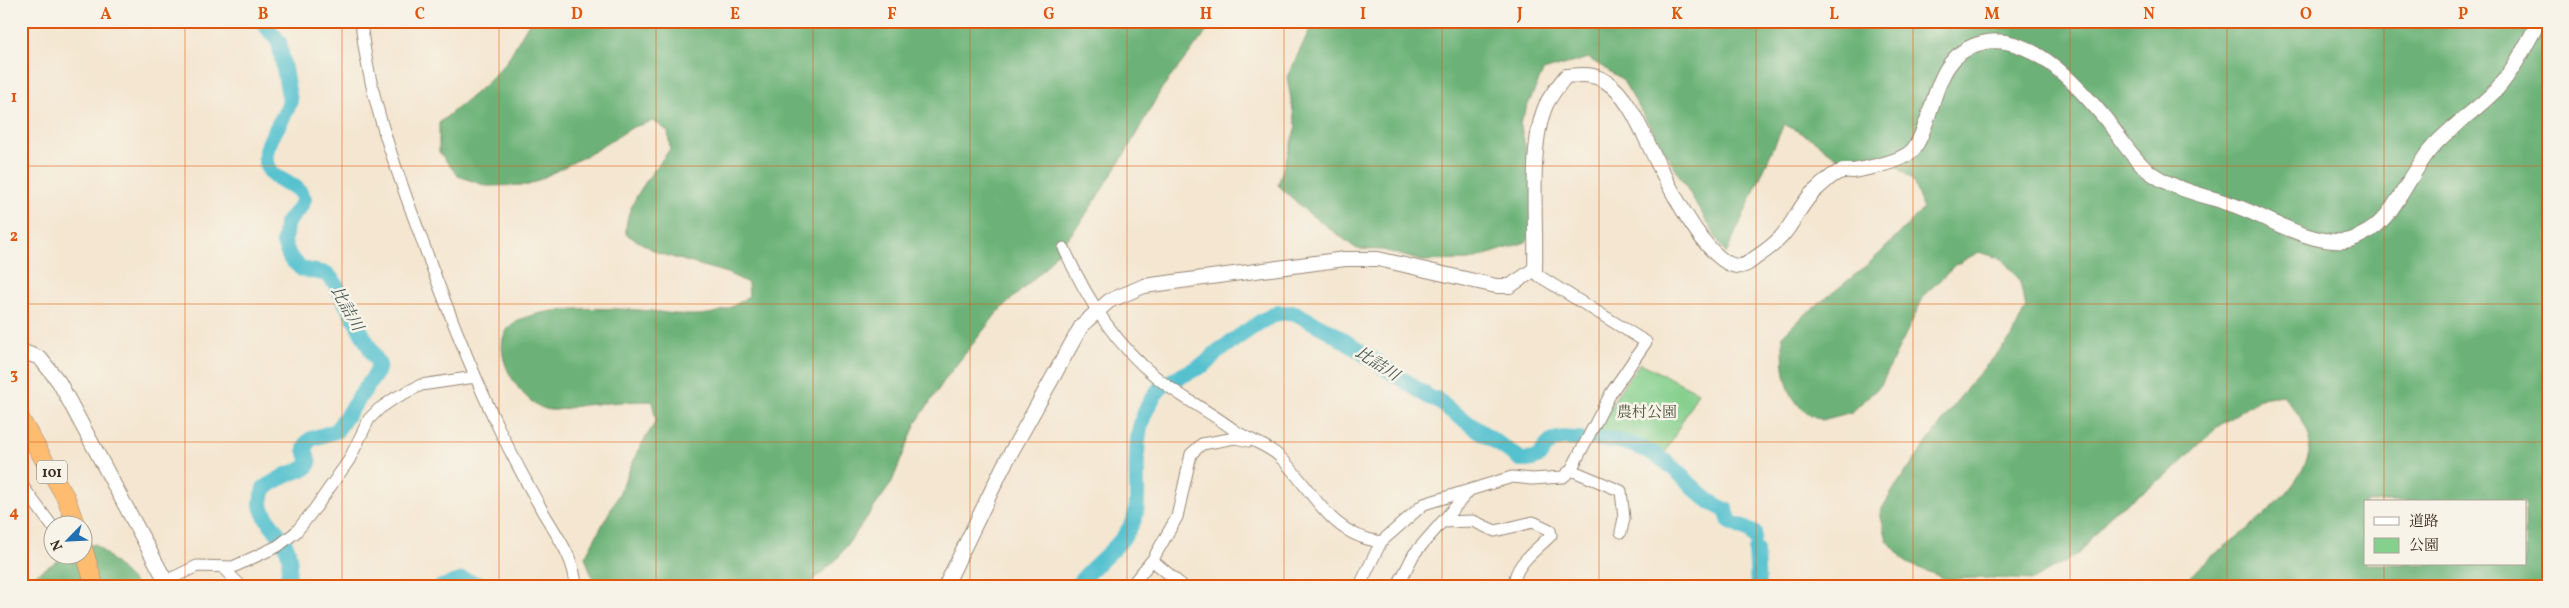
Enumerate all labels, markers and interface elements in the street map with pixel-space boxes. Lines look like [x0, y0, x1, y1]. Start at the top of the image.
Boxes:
text: A [100, 4, 112, 26]
text: B [258, 4, 269, 26]
text: C [415, 4, 425, 26]
text: D [571, 4, 583, 26]
text: E [730, 4, 740, 26]
text: F [887, 4, 897, 26]
text: G [1043, 4, 1055, 26]
text: H [1200, 4, 1212, 26]
text: I [1360, 4, 1366, 26]
text: J [1516, 4, 1523, 26]
text: K [1671, 4, 1683, 26]
text: L [1829, 4, 1839, 26]
text: M [1984, 4, 2000, 26]
text: N [2143, 4, 2155, 26]
text: O [2300, 4, 2312, 26]
text: P [2458, 4, 2468, 26]
text: 1 [11, 87, 17, 109]
text: 2 [10, 226, 18, 248]
water label: 比詰川 [325, 283, 368, 337]
water label: 比詰川 [1351, 342, 1405, 388]
text: 3 [10, 364, 18, 386]
park label: 農村公園 [1617, 403, 1677, 424]
road number: 101 [37, 461, 67, 484]
legend [2364, 500, 2526, 566]
text: 4 [9, 502, 19, 524]
text: 道路 [2409, 512, 2439, 533]
north arrow [42, 516, 92, 566]
text: N [47, 536, 68, 553]
text: 公園 [2409, 536, 2439, 557]

